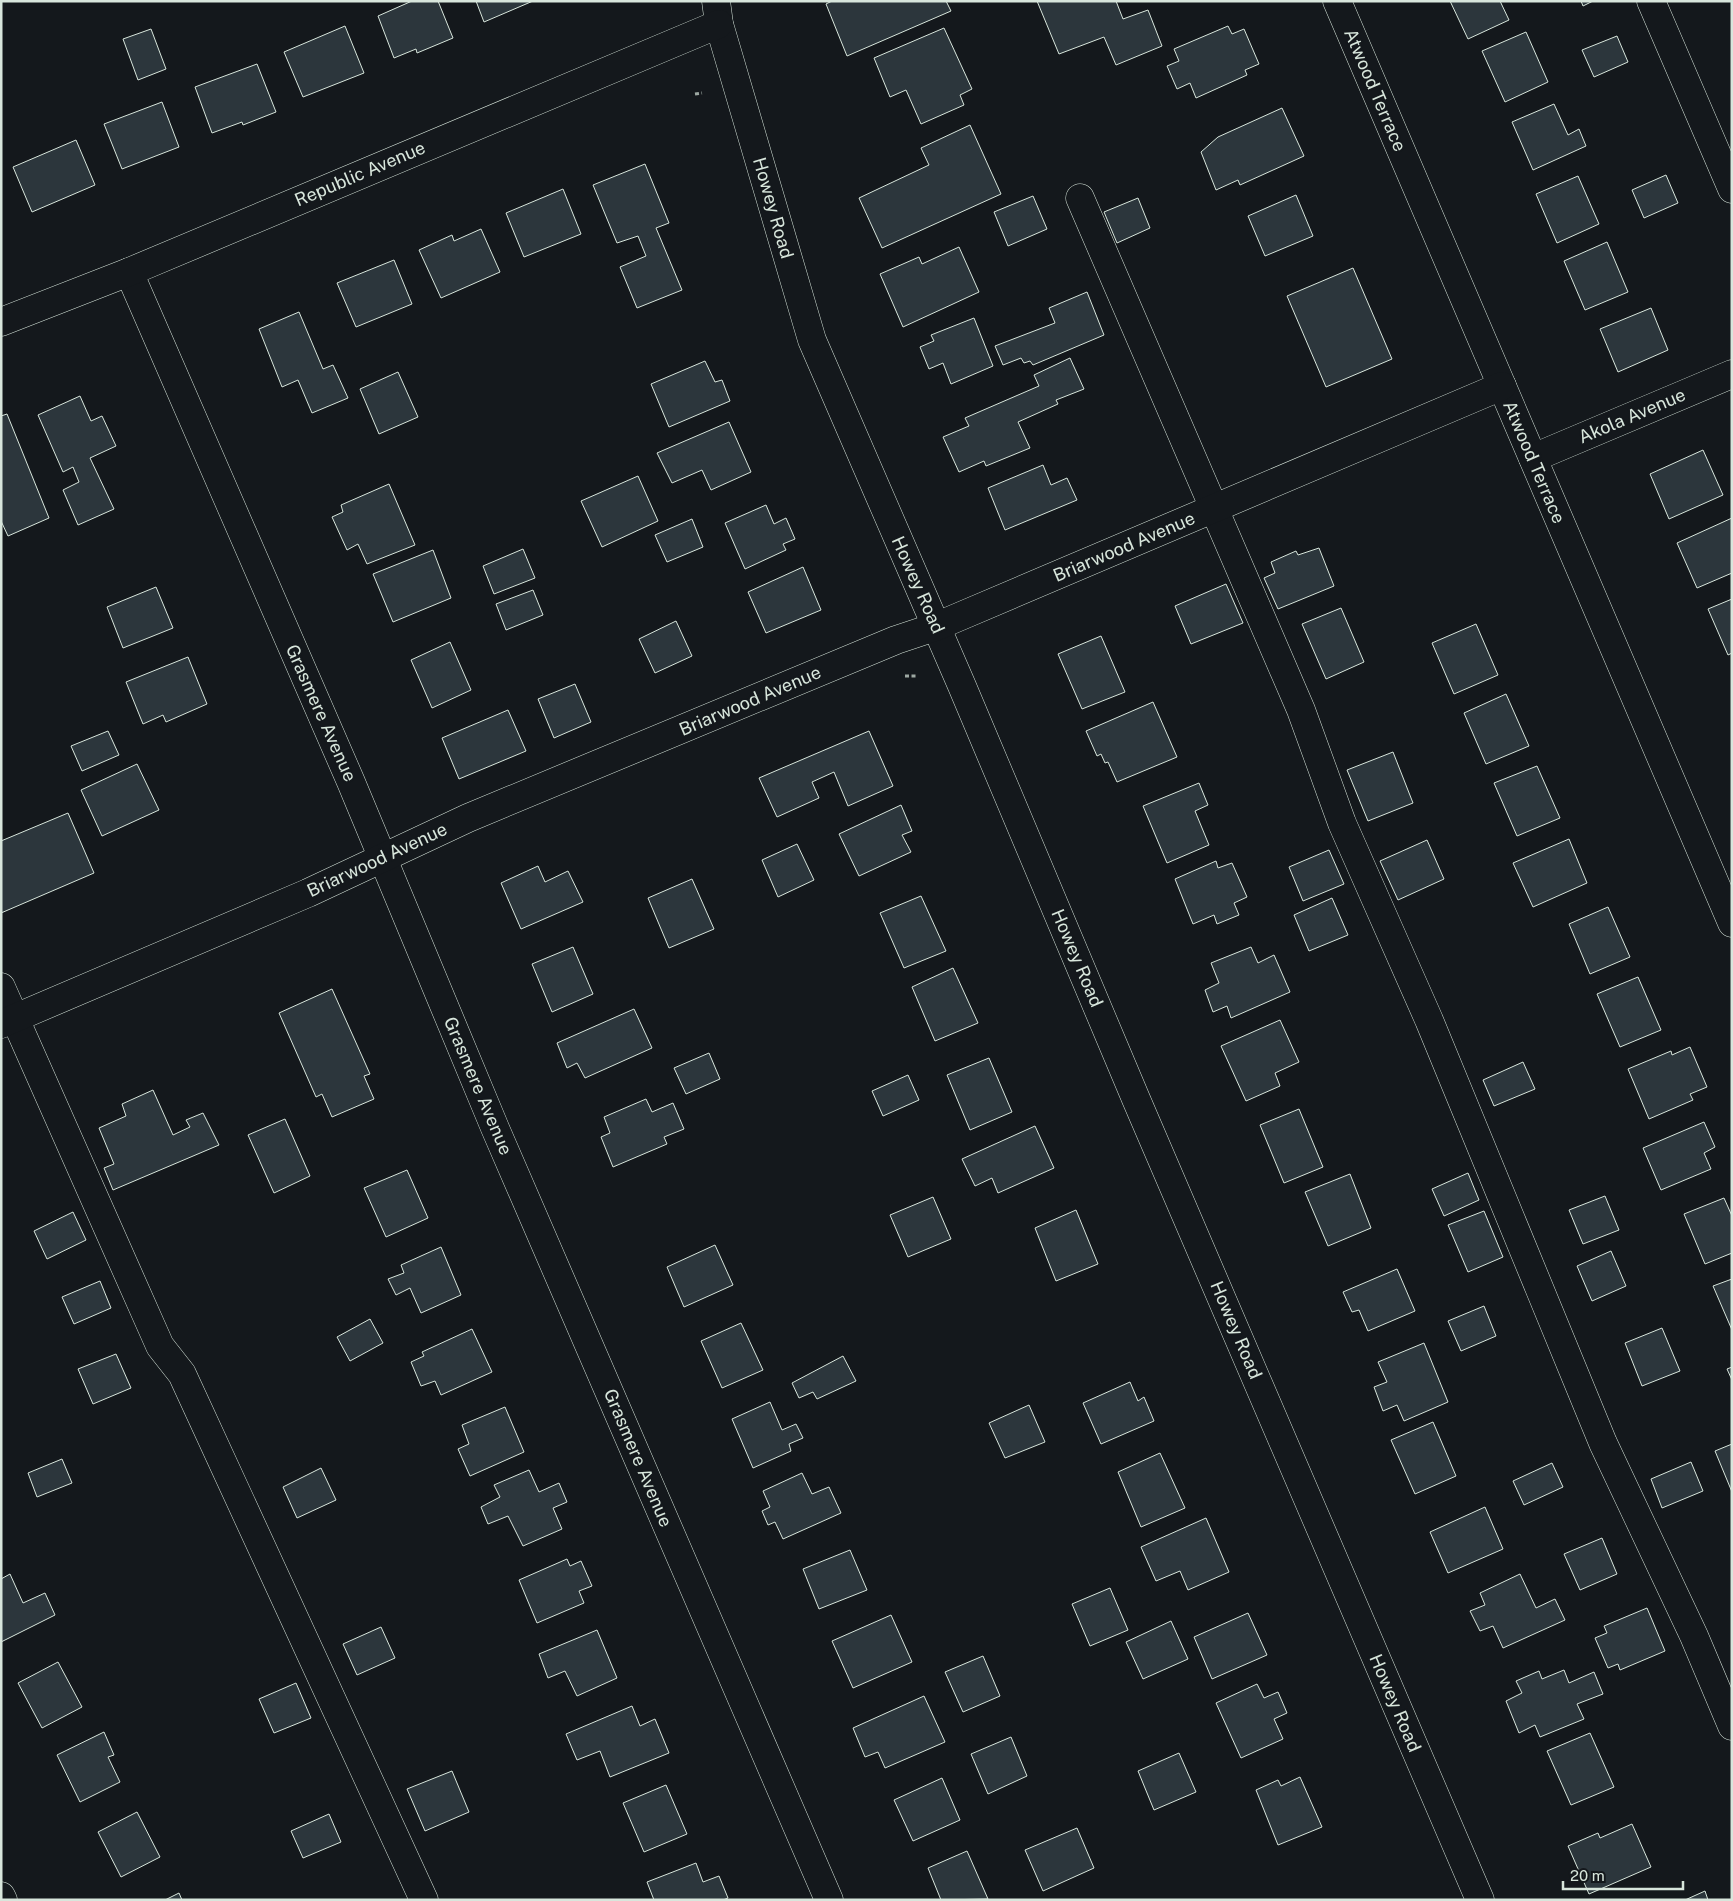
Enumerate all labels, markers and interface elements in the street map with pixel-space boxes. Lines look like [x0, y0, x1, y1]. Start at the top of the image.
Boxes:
street label: Atwood Terrace [1340, 25, 1411, 154]
street label: Republic Avenue [291, 137, 428, 211]
street label: Howey Road [749, 155, 798, 261]
street label: Akola Avenue [1575, 384, 1688, 448]
street label: Atwood Terrace [1499, 397, 1570, 526]
street label: Briarwood Avenue [1050, 507, 1198, 586]
street label: Howey Road [888, 533, 949, 637]
street label: Grasmere Avenue [282, 641, 361, 785]
street label: Briarwood Avenue [676, 661, 824, 740]
street label: Briarwood Avenue [303, 818, 450, 901]
street label: Howey Road [1047, 906, 1107, 1010]
street label: Grasmere Avenue [440, 1014, 517, 1158]
street label: Howey Road [1206, 1278, 1266, 1382]
street label: Grasmere Avenue [600, 1386, 677, 1530]
street label: Howey Road [1365, 1651, 1425, 1755]
scale bar [1563, 1858, 1683, 1890]
text: 20 m [1570, 1867, 1605, 1884]

